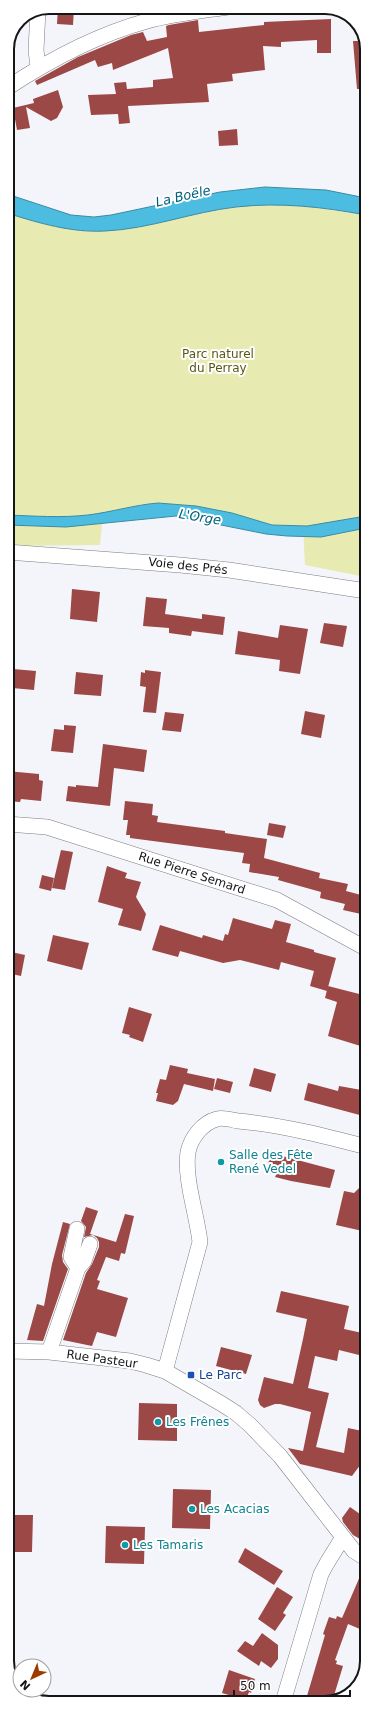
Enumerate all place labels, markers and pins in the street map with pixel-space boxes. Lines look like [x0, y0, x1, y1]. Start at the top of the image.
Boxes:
place label: Salle des Fête René Vedel [229, 1148, 313, 1176]
marker: Salle des Fête René Vedel [216, 1157, 226, 1167]
place label: Le Parc [199, 1368, 242, 1382]
marker: Le Parc [186, 1370, 196, 1380]
place label: Les Frênes [166, 1415, 229, 1429]
marker: Les Frênes [153, 1417, 163, 1427]
place label: Les Acacias [200, 1502, 269, 1516]
marker: Les Acacias [187, 1504, 197, 1514]
place label: Les Tamaris [133, 1538, 203, 1552]
marker: Les Tamaris [120, 1540, 130, 1550]

